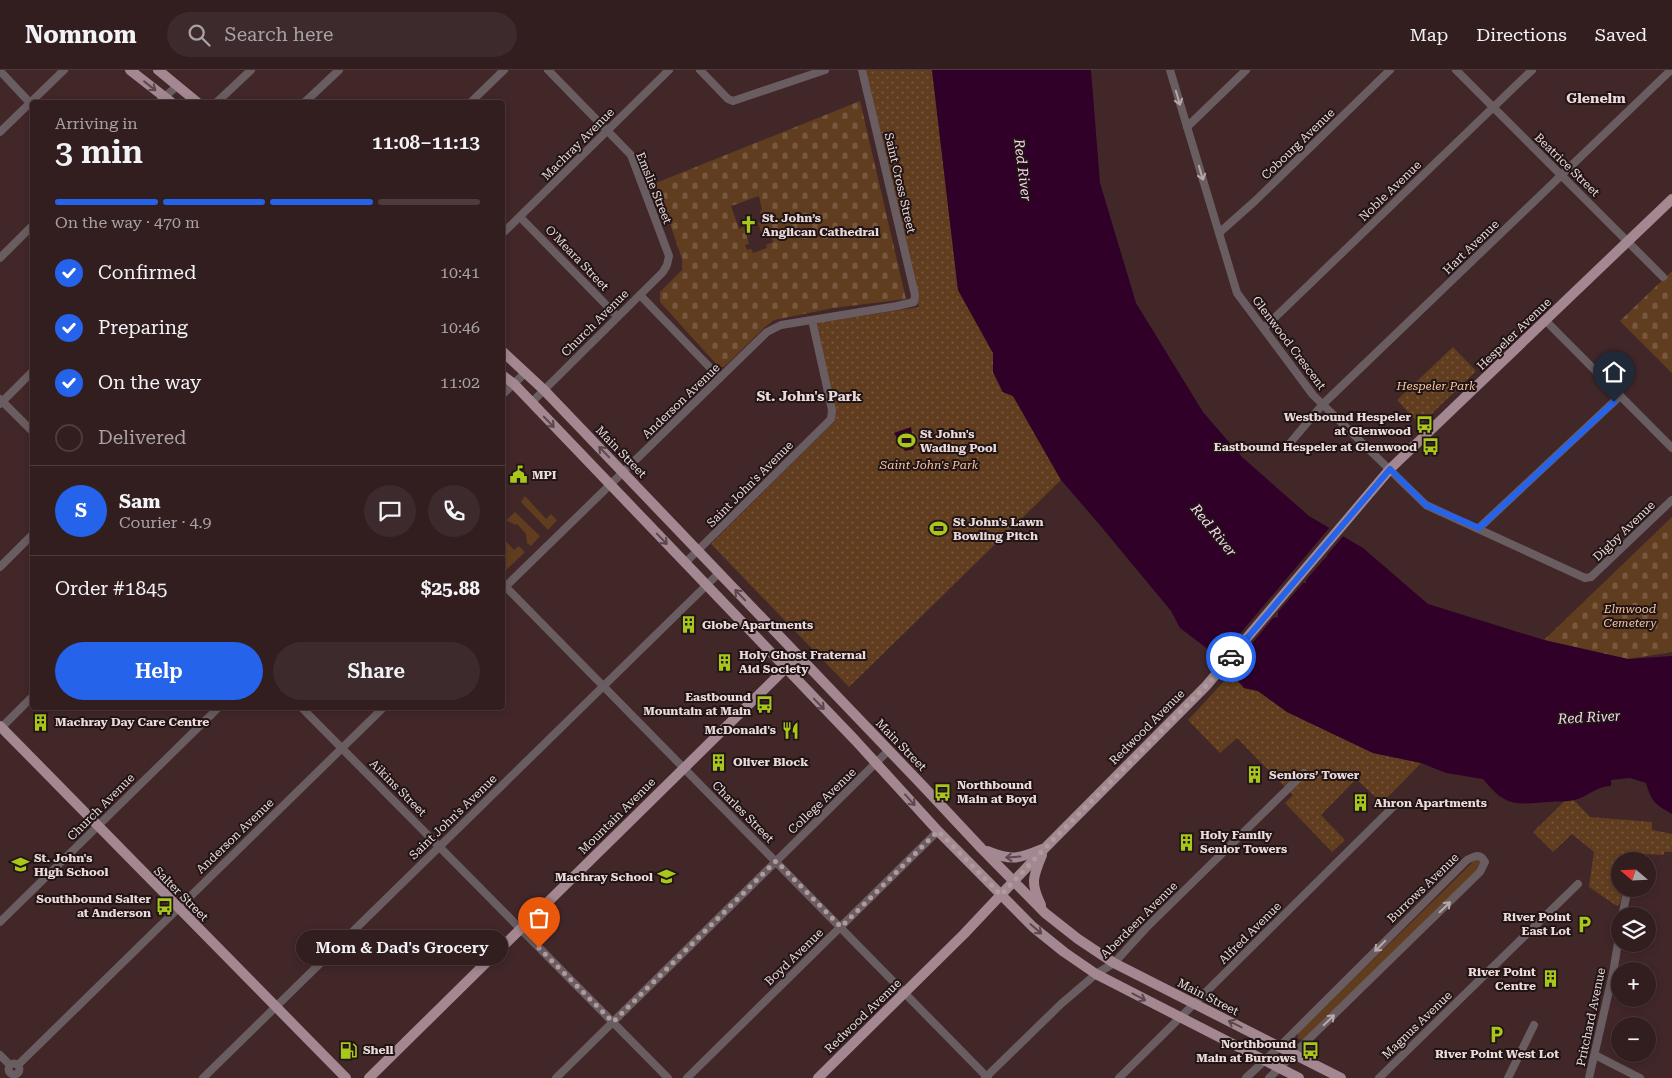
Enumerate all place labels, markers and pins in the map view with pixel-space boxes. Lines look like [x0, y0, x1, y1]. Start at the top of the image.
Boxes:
place label: St. John’s Anglican Cathedral [762, 211, 879, 239]
church icon: St. John’s Anglican Cathedral [738, 215, 758, 235]
pin [1593, 351, 1635, 402]
place label: Westbound Hespeler at Glenwood [1284, 410, 1412, 438]
bus stop icon: Westbound Hespeler at Glenwood [1415, 414, 1435, 434]
place label: St John's Wading Pool [920, 427, 997, 455]
sports icon: St John's Wading Pool [896, 431, 916, 451]
bus stop icon: Eastbound Hespeler at Glenwood [1421, 437, 1441, 457]
place label: Eastbound Hespeler at Glenwood [1214, 440, 1417, 454]
public building icon: MPI [508, 465, 528, 485]
place label: MPI [532, 468, 557, 482]
place label: St John's Lawn Bowling Pitch [953, 515, 1044, 543]
sports icon: St John's Lawn Bowling Pitch [929, 519, 949, 539]
building icon: Globe Apartments [678, 615, 698, 635]
place label: Globe Apartments [702, 618, 813, 632]
place label: Holy Ghost Fraternal Aid Society [739, 648, 866, 676]
building icon: Holy Ghost Fraternal Aid Society [715, 652, 735, 672]
place label: Eastbound Mountain at Main [643, 690, 751, 718]
bus stop icon: Eastbound Mountain at Main [755, 694, 775, 714]
building icon: Machray Day Care Centre [31, 712, 51, 732]
place label: Machray Day Care Centre [55, 715, 209, 729]
restaurant icon: McDonald's [780, 720, 800, 740]
place label: McDonald's [705, 723, 776, 737]
building icon: Oliver Block [709, 752, 729, 772]
place label: Oliver Block [733, 755, 809, 769]
building icon: Seniors’ Tower [1245, 765, 1265, 785]
place label: Seniors’ Tower [1269, 768, 1360, 782]
place label: Northbound Main at Boyd [957, 778, 1037, 806]
bus stop icon: Northbound Main at Boyd [933, 782, 953, 802]
building icon: Ahron Apartments [1350, 793, 1370, 813]
place label: Ahron Apartments [1374, 796, 1487, 810]
place label: Holy Family Senior Towers [1200, 828, 1287, 856]
building icon: Holy Family Senior Towers [1176, 832, 1196, 852]
place label: St. John's High School [34, 851, 109, 879]
school or university icon: St. John's High School [10, 855, 30, 875]
school or university icon: Machray School [657, 867, 677, 887]
place label: Machray School [555, 870, 653, 884]
place label: Southbound Salter at Anderson [36, 892, 152, 920]
bus stop icon: Southbound Salter at Anderson [155, 896, 175, 916]
pin [518, 897, 560, 948]
place label: River Point East Lot [1503, 910, 1571, 938]
parking icon: River Point East Lot [1575, 914, 1595, 934]
callout: Mom & Dad's Grocery [296, 930, 509, 966]
place label: River Point Centre [1468, 965, 1536, 993]
building icon: River Point Centre [1540, 969, 1560, 989]
parking icon: River Point West Lot [1487, 1025, 1507, 1045]
place label: Northbound Main at Burrows [1196, 1037, 1296, 1065]
fuel station icon: Shell [339, 1040, 359, 1060]
bus stop icon: Northbound Main at Burrows [1300, 1041, 1320, 1061]
place label: Shell [363, 1043, 393, 1057]
place label: River Point West Lot [1435, 1047, 1559, 1061]

